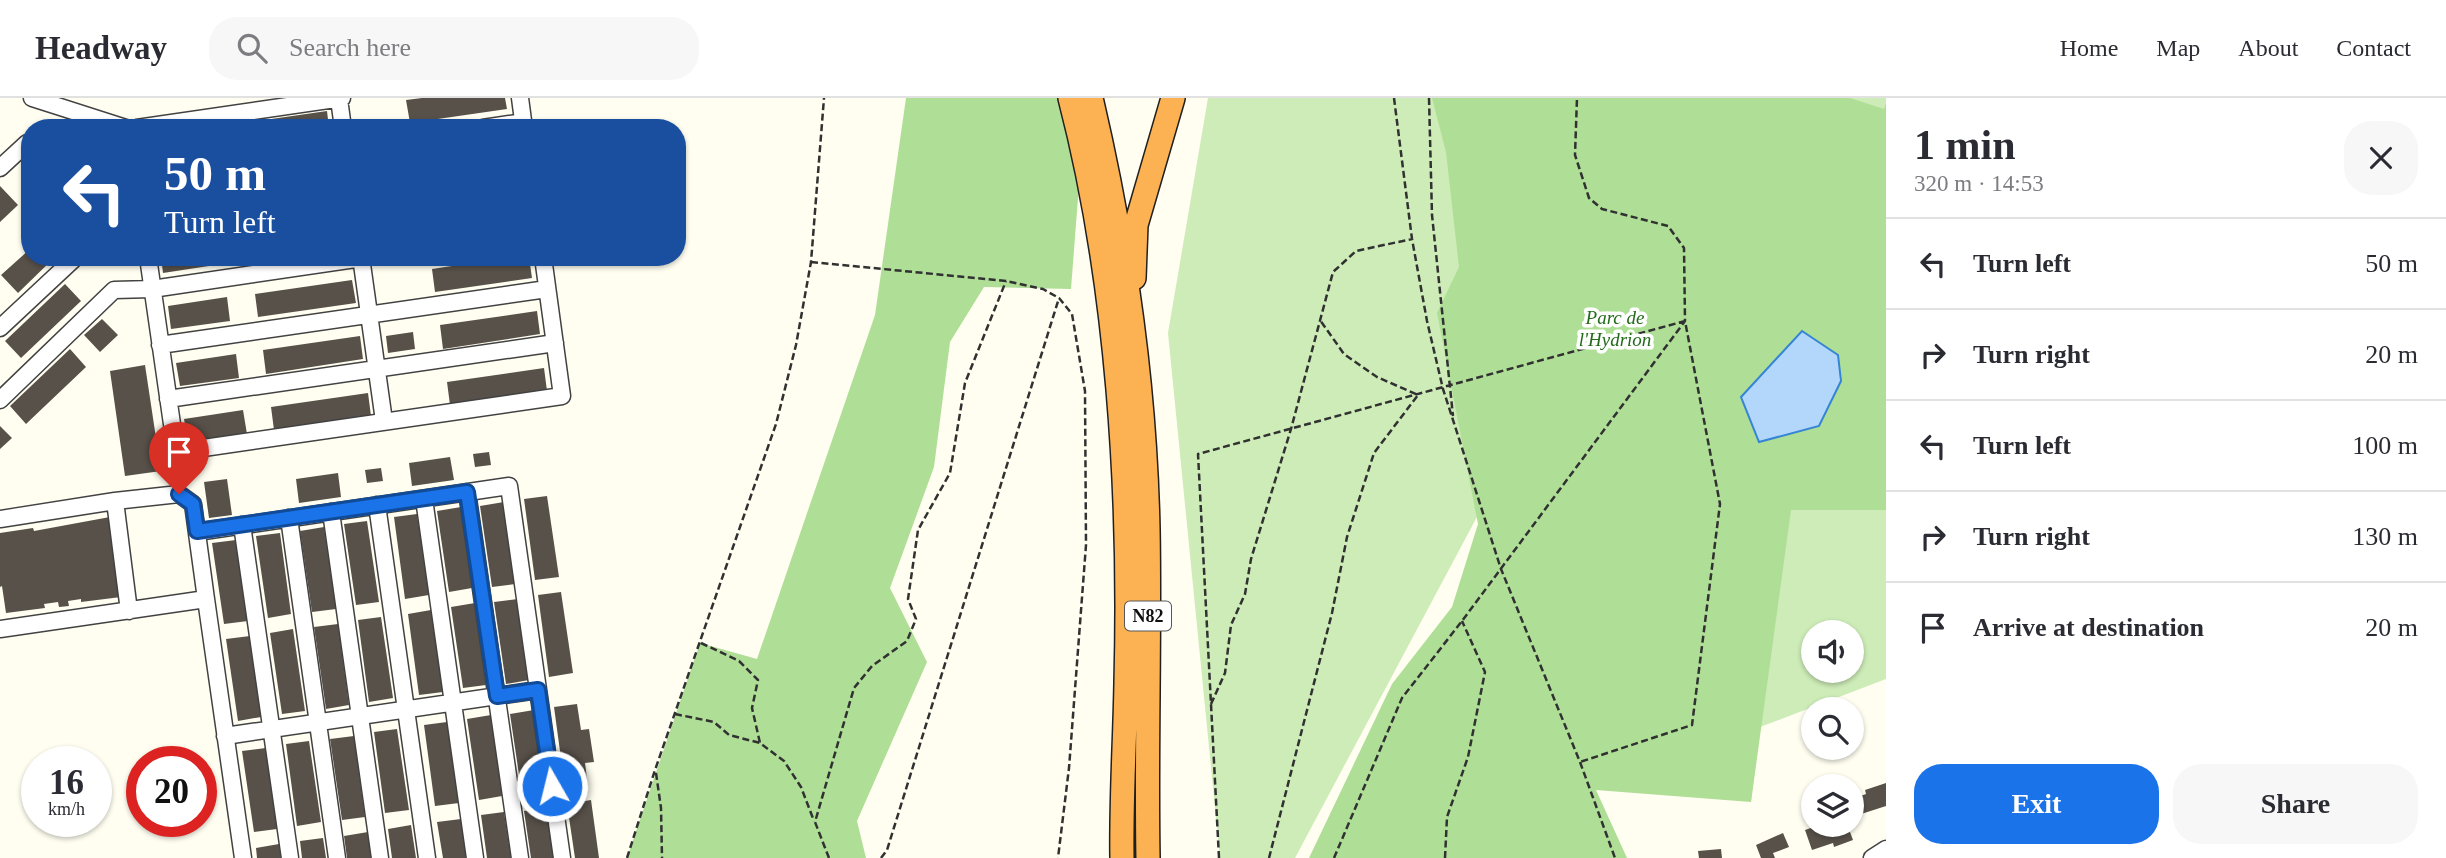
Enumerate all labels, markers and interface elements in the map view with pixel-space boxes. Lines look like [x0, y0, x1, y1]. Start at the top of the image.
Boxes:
search box [209, 17, 699, 80]
icon: search [233, 29, 271, 67]
text: Headway [35, 30, 167, 66]
text: Search here [289, 33, 411, 62]
text: Home [2060, 35, 2118, 61]
text: Map [2156, 35, 2200, 61]
text: About [2238, 35, 2298, 61]
text: Contact [2336, 35, 2411, 61]
button: close [2344, 121, 2418, 195]
text: 1 min [1914, 122, 2016, 168]
text: 50 m [164, 146, 266, 201]
icon: left [49, 147, 140, 238]
text: 320 m · 14:53 [1914, 171, 2044, 196]
text: Turn left [164, 204, 276, 240]
icon: left [1914, 245, 1952, 283]
text: Turn left [1973, 249, 2071, 278]
text: 50 m [2365, 249, 2418, 278]
park label: Parc de l'Hydrion [1579, 307, 1651, 350]
icon: right [1914, 336, 1952, 374]
text: Turn right [1973, 340, 2090, 369]
text: 20 m [2365, 340, 2418, 369]
pin [149, 422, 209, 494]
icon: left [1914, 427, 1952, 465]
text: Turn left [1973, 431, 2071, 460]
text: 100 m [2352, 431, 2418, 460]
icon: arrive [160, 433, 198, 471]
icon: right [1914, 518, 1952, 556]
text: Turn right [1973, 522, 2090, 551]
text: 130 m [2352, 522, 2418, 551]
road number: N82 [1125, 602, 1171, 630]
icon: arrive [1914, 609, 1952, 647]
text: Arrive at destination [1973, 613, 2204, 642]
text: 20 m [2365, 613, 2418, 642]
map controls [1801, 620, 1864, 837]
button: sound [1801, 620, 1864, 683]
button: search [1801, 697, 1864, 760]
speed limit sign: 20 [126, 746, 217, 837]
position arrow [515, 749, 589, 823]
text: 16 [49, 763, 84, 802]
button: Exit [1914, 764, 2159, 844]
button: Share [2173, 764, 2418, 844]
button: layers [1801, 774, 1864, 837]
text: km/h [48, 799, 85, 819]

